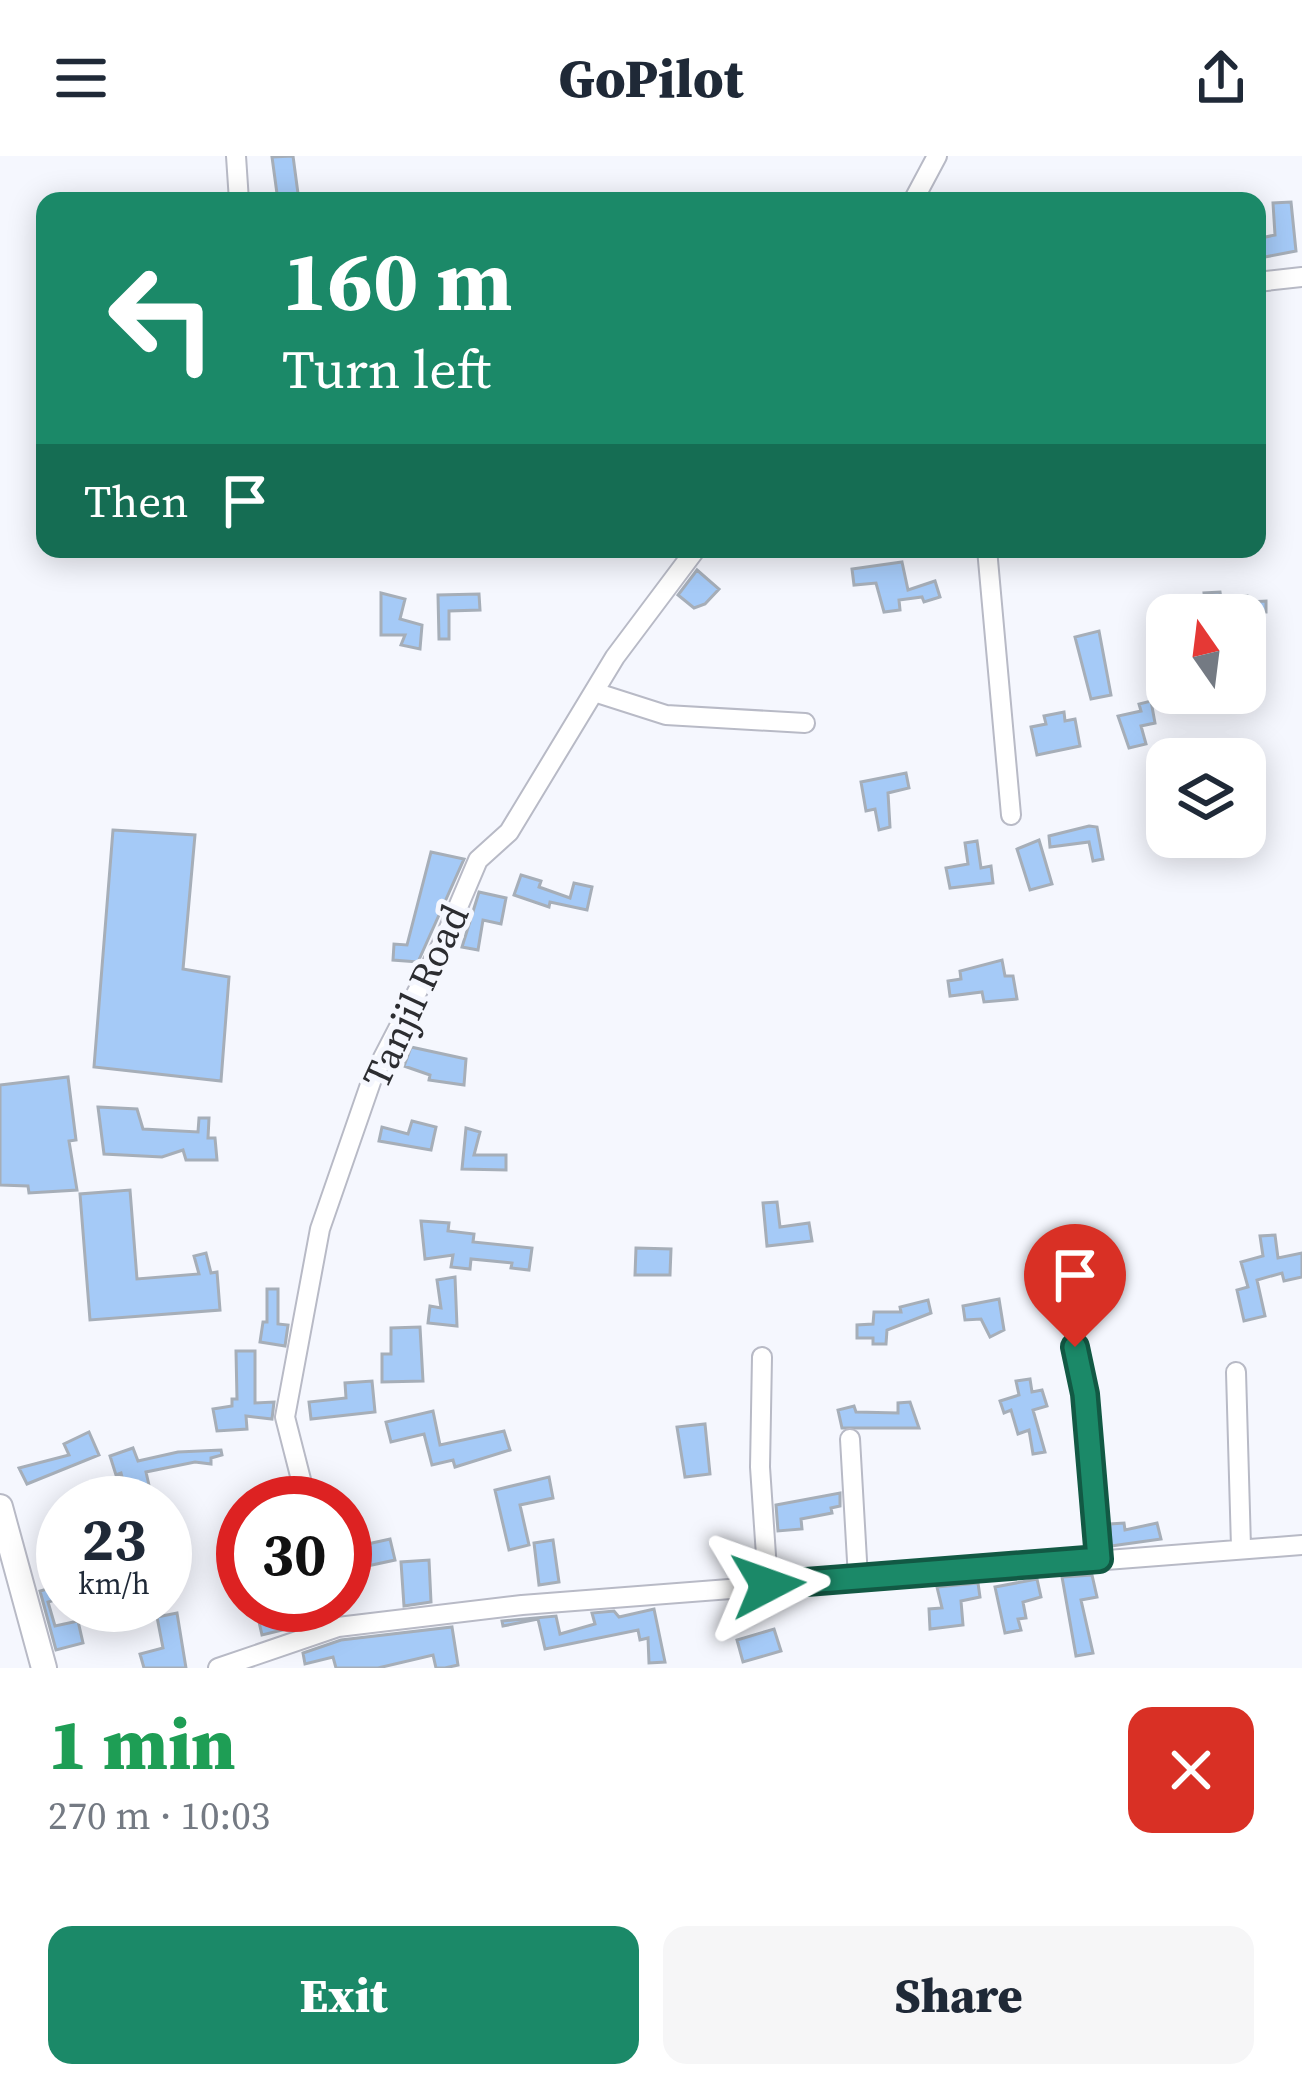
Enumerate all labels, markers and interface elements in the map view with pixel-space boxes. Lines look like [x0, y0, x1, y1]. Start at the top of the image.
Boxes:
text: GoPilot [559, 41, 743, 115]
icon: menu [48, 45, 114, 111]
icon: share [1188, 45, 1254, 111]
text: 160 m [282, 223, 513, 338]
icon: left [84, 240, 240, 396]
text: Turn left [282, 332, 491, 406]
icon: arrive [212, 468, 278, 534]
text: Then [84, 470, 188, 532]
north arrow [1146, 594, 1266, 714]
map controls [1146, 594, 1266, 858]
button: layers [1146, 738, 1266, 858]
street label: Tanjil Road [350, 896, 481, 1097]
pin [1024, 1224, 1126, 1347]
icon: arrive [1042, 1242, 1108, 1308]
speed limit sign: 30 [216, 1476, 372, 1632]
text: 23 [81, 1498, 147, 1580]
position arrow [705, 1522, 831, 1648]
text: km/h [78, 1563, 150, 1604]
text: 1 min [48, 1694, 236, 1793]
button: close [1128, 1707, 1254, 1833]
text: 270 m · 10:03 [48, 1789, 270, 1842]
button: Exit [48, 1926, 639, 2064]
button: Share [663, 1926, 1254, 2064]

